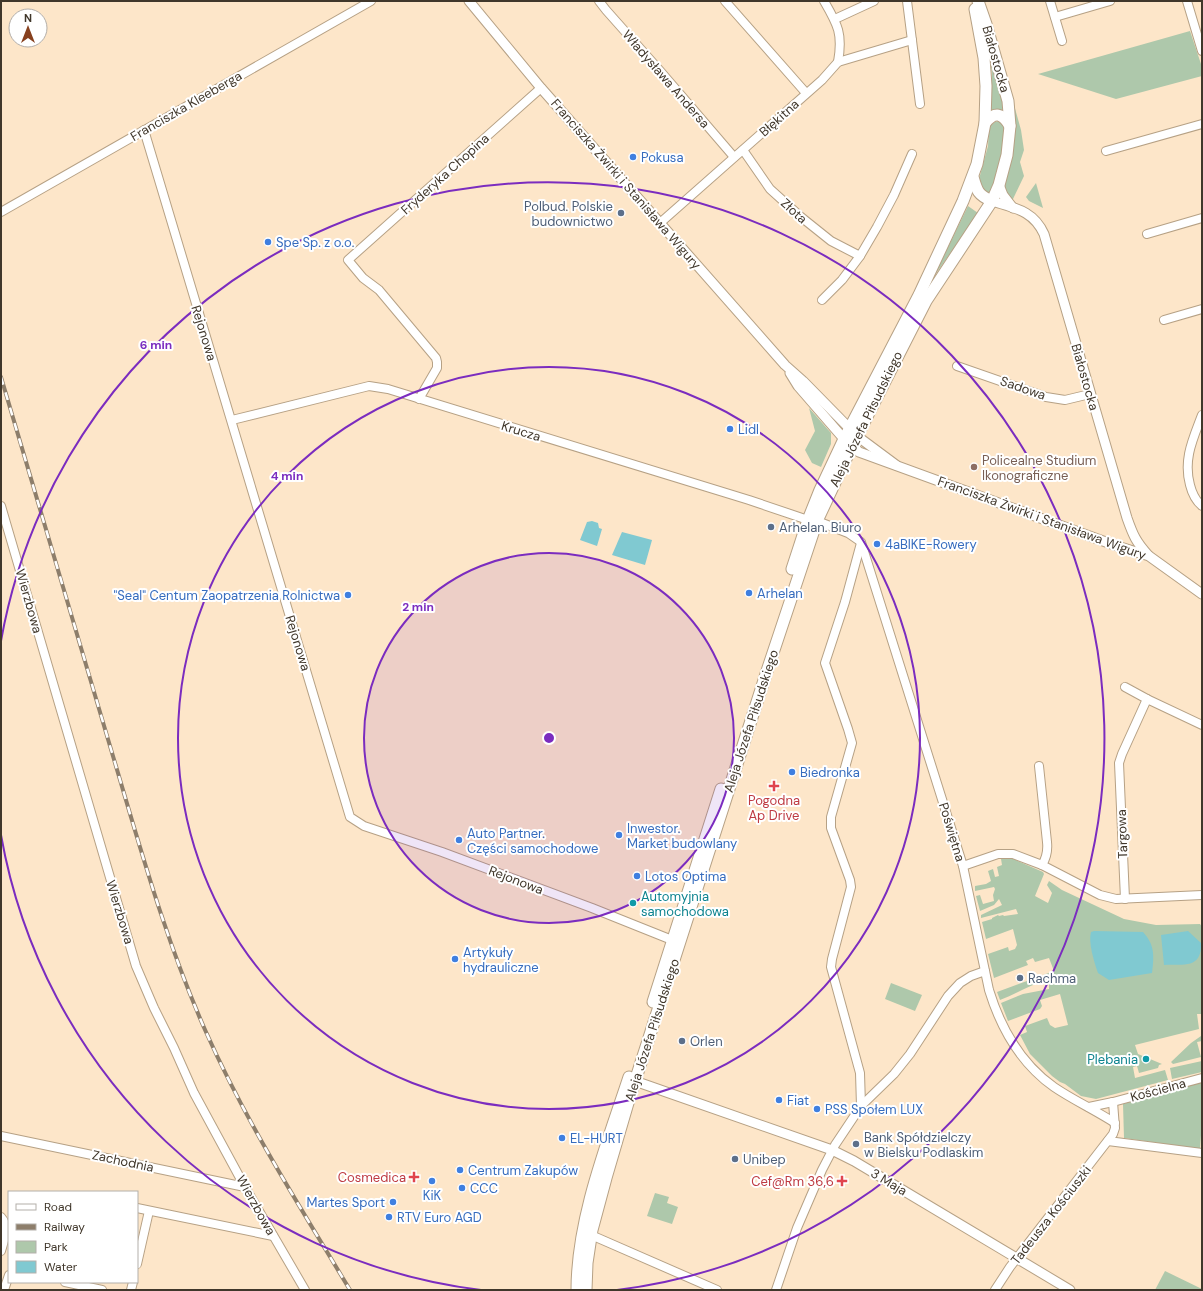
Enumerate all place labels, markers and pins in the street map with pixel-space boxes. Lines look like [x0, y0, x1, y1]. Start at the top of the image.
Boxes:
place label: Pokusa [641, 149, 683, 166]
marker: Pokusa [628, 152, 638, 162]
place label: Polbud. Polskie budownictwo [524, 198, 613, 230]
marker: Polbud. Polskie budownictwo [616, 208, 626, 218]
place label: Spe Sp. z o.o. [276, 234, 355, 251]
marker: Spe Sp. z o.o. [263, 237, 273, 247]
place label: Lidl [738, 421, 759, 438]
marker: Lidl [725, 424, 735, 434]
place label: Policealne Studium Ikonograficzne [982, 452, 1096, 484]
marker: Policealne Studium Ikonograficzne [969, 462, 979, 472]
place label: Arhelan. Biuro [779, 519, 862, 536]
marker: Arhelan. Biuro [766, 522, 776, 532]
place label: 4aBIKE-Rowery [885, 536, 977, 553]
marker: 4aBIKE-Rowery [872, 539, 882, 549]
place label: Arhelan [757, 585, 803, 602]
place label: "Seal" Centum Zaopatrzenia Rolnictwa [114, 587, 340, 604]
marker: Arhelan [744, 588, 754, 598]
marker: "Seal" Centum Zaopatrzenia Rolnictwa [343, 590, 353, 600]
centre of rings [542, 731, 556, 745]
place label: Biedronka [800, 764, 860, 781]
marker: Biedronka [787, 767, 797, 777]
marker: Pogodna Ap Drive [769, 781, 779, 791]
place label: Pogodna Ap Drive [748, 792, 800, 824]
place label: Inwestor. Market budowlany [627, 820, 737, 852]
place label: Auto Partner. Części samochodowe [467, 825, 598, 857]
marker: Inwestor. Market budowlany [614, 830, 624, 840]
marker: Auto Partner. Części samochodowe [454, 835, 464, 845]
place label: Lotos Optima [645, 868, 726, 885]
marker: Lotos Optima [632, 871, 642, 881]
place label: Automyjnia samochodowa [641, 888, 729, 920]
marker: Automyjnia samochodowa [628, 898, 638, 908]
place label: Artykuły hydrauliczne [463, 944, 539, 976]
marker: Artykuły hydrauliczne [450, 954, 460, 964]
place label: Rachma [1028, 970, 1076, 987]
marker: Rachma [1015, 973, 1025, 983]
place label: Orlen [690, 1033, 723, 1050]
marker: Orlen [677, 1036, 687, 1046]
place label: Plebania [1087, 1051, 1138, 1068]
marker: Plebania [1141, 1054, 1151, 1064]
place label: Fiat [787, 1092, 809, 1109]
marker: Fiat [774, 1095, 784, 1105]
place label: PSS Społem LUX [825, 1101, 923, 1118]
marker: PSS Społem LUX [812, 1104, 822, 1114]
place label: Bank Spółdzielczy w Bielsku Podlaskim [864, 1129, 983, 1161]
place label: EL-HURT [570, 1130, 623, 1147]
marker: EL-HURT [557, 1133, 567, 1143]
marker: Bank Spółdzielczy w Bielsku Podlaskim [851, 1139, 861, 1149]
place label: Unibep [743, 1151, 786, 1168]
marker: Unibep [730, 1154, 740, 1164]
place label: Centrum Zakupów [468, 1162, 578, 1179]
marker: Centrum Zakupów [455, 1165, 465, 1175]
place label: Cosmedica [338, 1169, 406, 1186]
marker: Cosmedica [409, 1172, 419, 1182]
place label: Cef@Rm 36,6 [751, 1173, 834, 1190]
marker: KiK [427, 1176, 437, 1186]
marker: Cef@Rm 36,6 [837, 1176, 847, 1186]
place label: CCC [470, 1180, 498, 1197]
marker: CCC [457, 1183, 467, 1193]
place label: KiK [423, 1187, 442, 1204]
place label: Martes Sport [307, 1194, 385, 1211]
marker: Martes Sport [388, 1197, 398, 1207]
place label: RTV Euro AGD [397, 1209, 482, 1226]
marker: RTV Euro AGD [384, 1212, 394, 1222]

